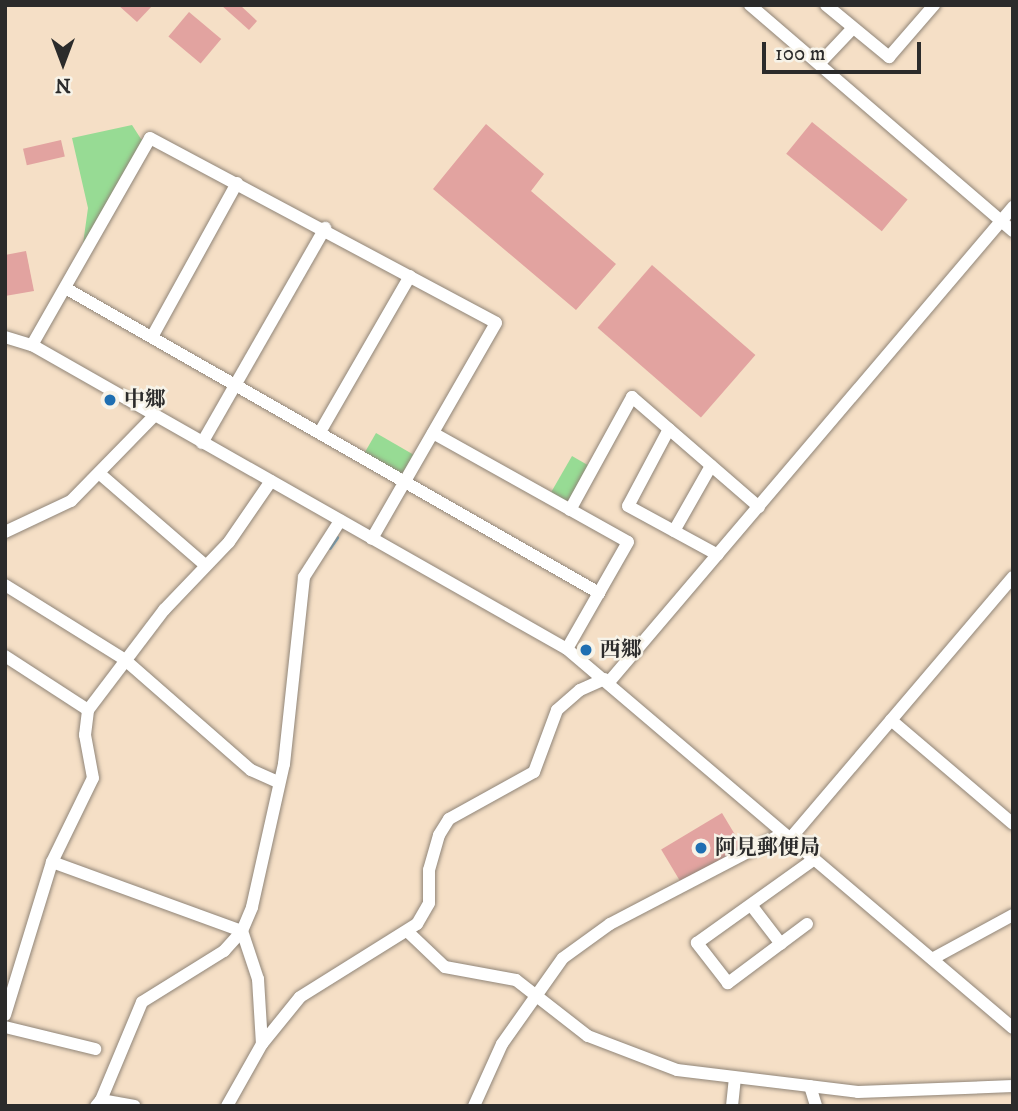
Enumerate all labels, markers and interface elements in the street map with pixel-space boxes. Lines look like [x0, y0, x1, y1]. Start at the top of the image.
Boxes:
north arrow [28, 28, 98, 98]
scale bar [766, 28, 925, 72]
text: 100 m [775, 41, 826, 67]
text: N [55, 73, 71, 96]
place label: 中郷 [124, 387, 166, 413]
marker: 中郷 [102, 392, 118, 408]
place label: 西郷 [600, 637, 642, 663]
marker: 西郷 [578, 642, 594, 658]
place label: 阿見郵便局 [715, 835, 820, 861]
marker: 阿見郵便局 [693, 840, 709, 856]

